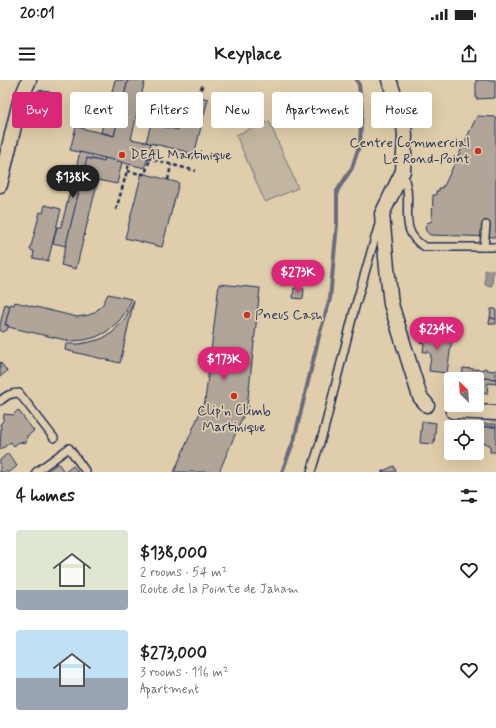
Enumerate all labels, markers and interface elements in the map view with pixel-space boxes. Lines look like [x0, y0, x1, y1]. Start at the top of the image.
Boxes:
text: 20:01 [20, 4, 55, 24]
text: Keyplace [214, 42, 282, 66]
icon: menu [16, 43, 38, 65]
icon: share [458, 43, 480, 65]
chip: Buy [12, 92, 62, 128]
chip: Rent [70, 92, 128, 128]
chip: Filters [136, 92, 203, 128]
chip: New [211, 92, 264, 128]
chip: Apartment [272, 92, 363, 128]
chip: House [371, 92, 432, 128]
place label: Centre Commercial Le Rond-Point [350, 134, 470, 168]
place label: DEAL Martinique [130, 146, 232, 164]
marker: Centre Commercial Le Rond-Point [473, 146, 483, 156]
marker: DEAL Martinique [117, 150, 127, 160]
pin: $138K [45, 165, 101, 199]
text: $138K [55, 169, 91, 186]
pin: $273K [270, 260, 326, 294]
text: $273K [280, 264, 316, 281]
place label: Pneus Cash [255, 306, 323, 324]
marker: Pneus Cash [242, 310, 252, 320]
pin: $234K [409, 317, 465, 351]
text: $234K [419, 321, 455, 338]
pin: $173K [196, 347, 252, 381]
text: $173K [207, 351, 241, 368]
north arrow [444, 372, 484, 412]
map controls [444, 372, 484, 460]
marker: Clip'n Climb Martinique [229, 391, 239, 401]
place label: Clip'n Climb Martinique [197, 402, 271, 436]
button: locate [444, 420, 484, 460]
text: 4 homes [16, 485, 75, 507]
icon: filters [458, 485, 480, 507]
text: $138,000 [140, 542, 207, 564]
icon: home [48, 546, 96, 594]
icon: heart [458, 559, 480, 581]
text: 2 rooms · 54 m² [140, 564, 227, 581]
text: Route de la Pointe de Jaham [140, 581, 299, 598]
text: $273,000 [140, 642, 207, 664]
icon: home [48, 646, 96, 694]
icon: heart [458, 659, 480, 681]
text: 3 rooms · 116 m² [140, 664, 229, 681]
text: Apartment [140, 681, 199, 698]

